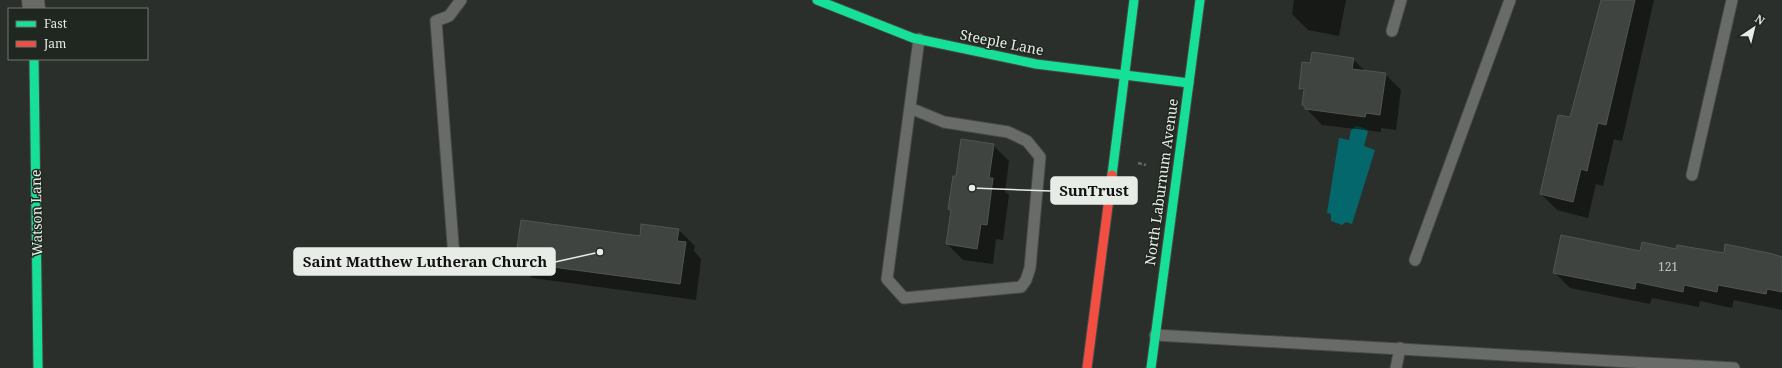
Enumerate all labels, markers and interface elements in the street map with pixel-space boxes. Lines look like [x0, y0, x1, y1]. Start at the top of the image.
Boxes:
legend [8, 8, 148, 60]
north arrow [1734, 8, 1774, 48]
text: N [1752, 11, 1768, 28]
text: Fast [44, 15, 67, 32]
street label: Steeple Lane [959, 25, 1045, 59]
text: Jam [43, 35, 66, 52]
street label: North Laburnum Avenue [1140, 97, 1182, 267]
street label: Watson Lane [26, 169, 46, 257]
callout: SunTrust [1051, 177, 1137, 204]
text: SunTrust [1059, 180, 1129, 200]
callout: Saint Matthew Lutheran Church [294, 248, 555, 275]
text: Saint Matthew Lutheran Church [303, 251, 547, 271]
house number: 121 [1658, 258, 1678, 275]

